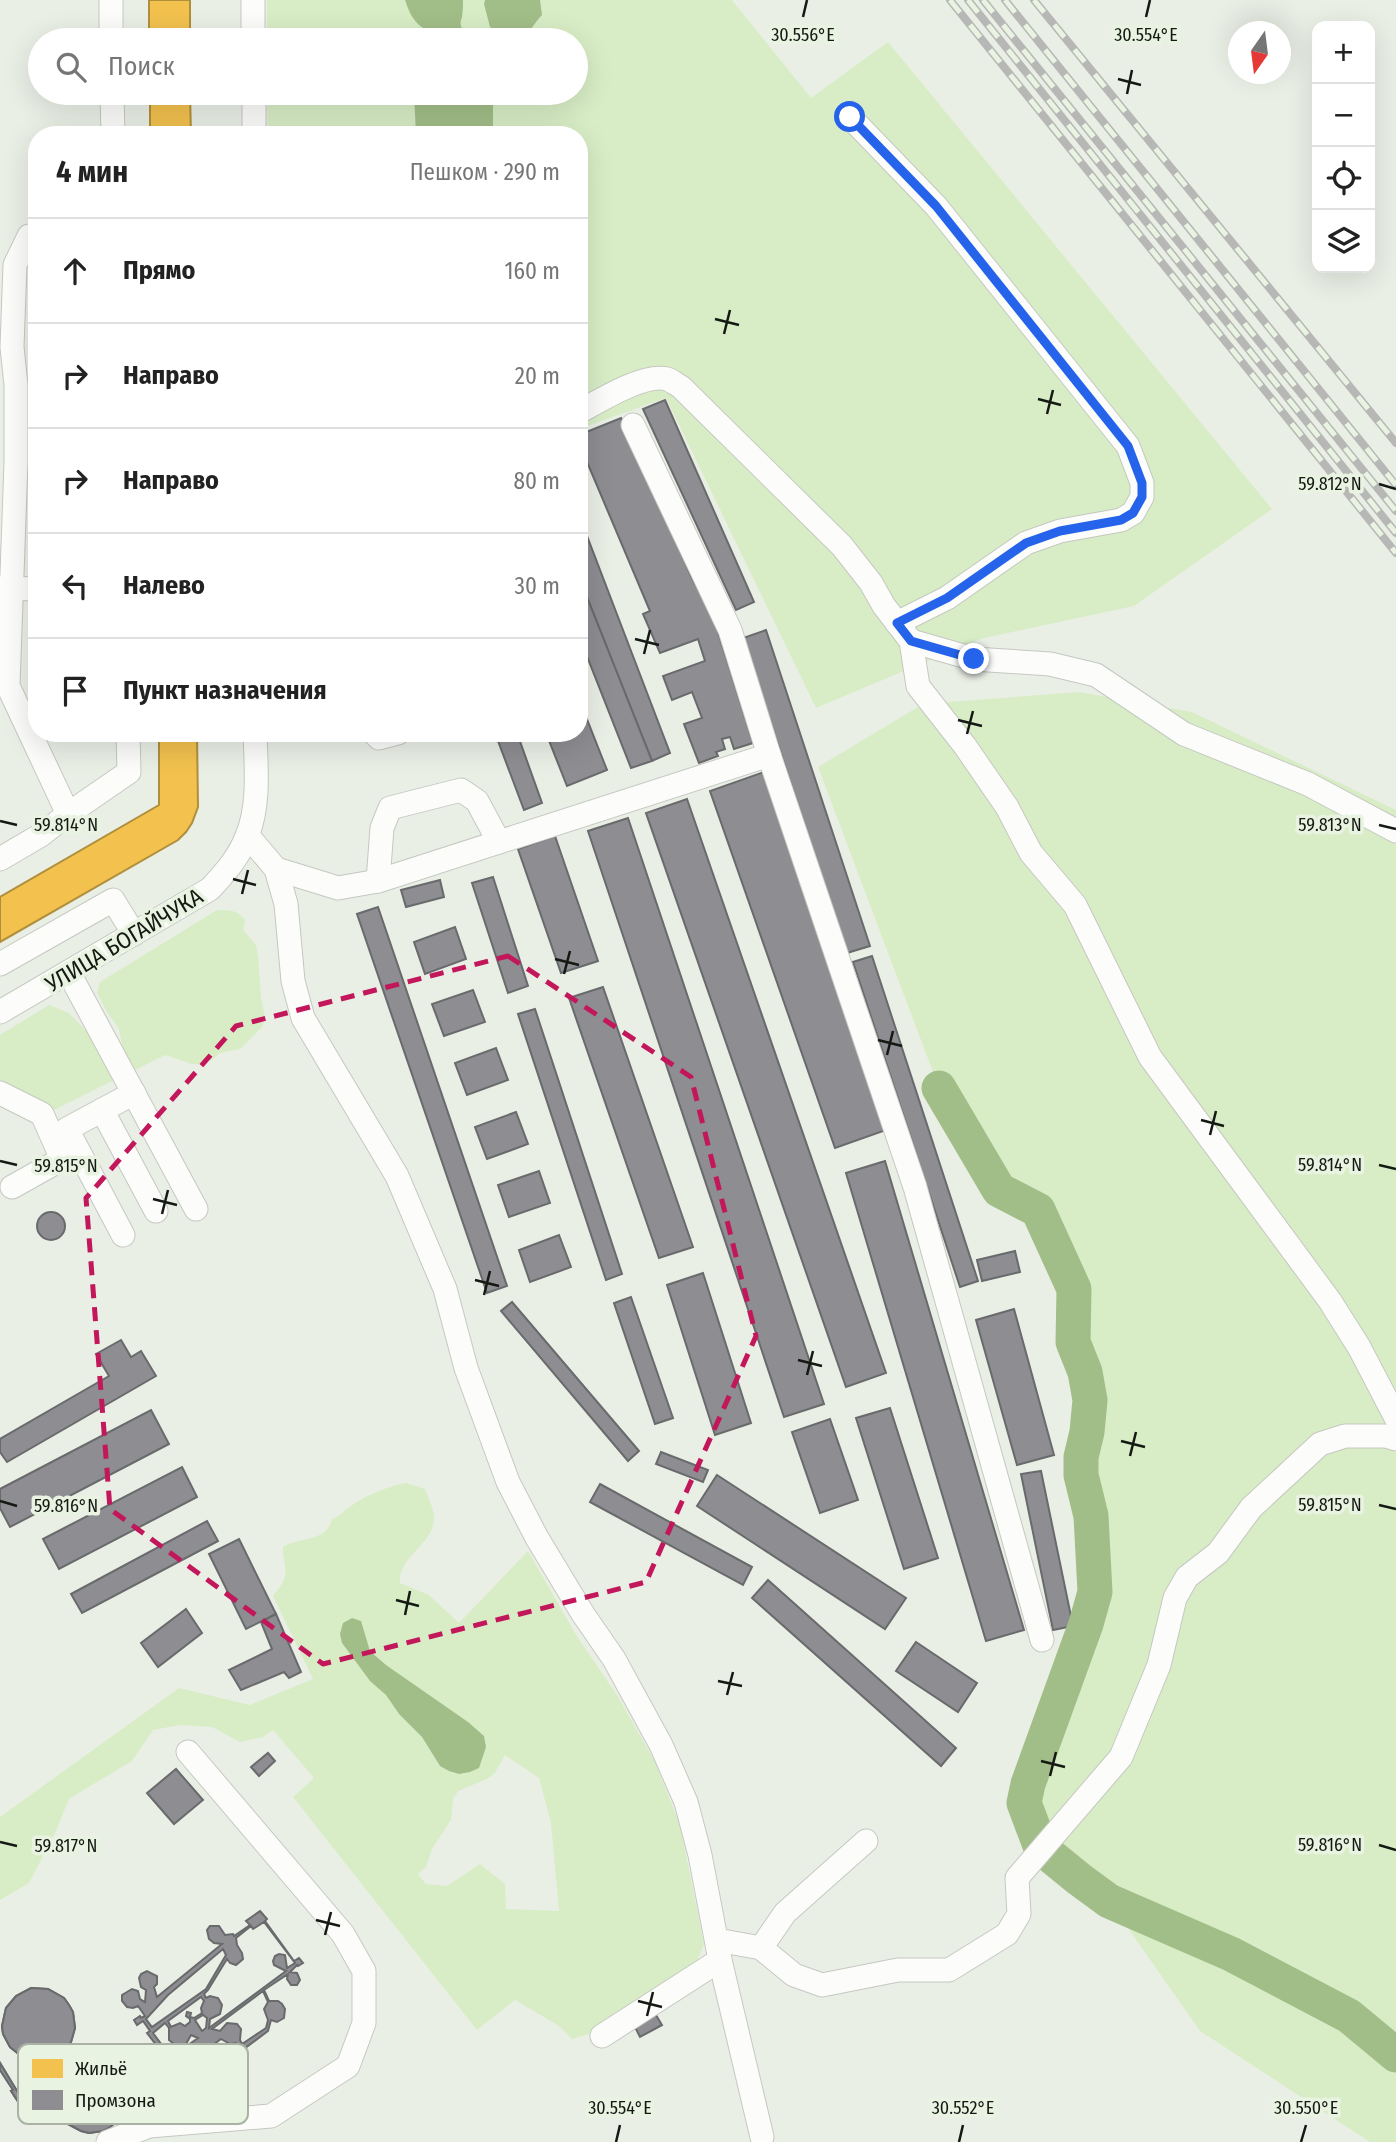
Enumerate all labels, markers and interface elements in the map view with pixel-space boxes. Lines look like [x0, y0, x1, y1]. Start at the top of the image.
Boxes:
north arrow [1228, 21, 1291, 84]
map controls [1312, 21, 1375, 273]
button: + [1312, 21, 1375, 84]
text: 30.556°E [771, 24, 835, 46]
text: 30.554°E [1114, 24, 1178, 46]
search box [28, 28, 588, 105]
icon: search [52, 48, 90, 86]
text: Поиск [108, 51, 175, 82]
button: − [1312, 84, 1375, 147]
route start [834, 101, 865, 132]
button: locate [1312, 147, 1375, 210]
text: 4 мин [56, 154, 128, 190]
text: Пешком · 290 m [410, 158, 560, 186]
button: layers [1312, 210, 1375, 273]
icon: ahead [56, 252, 94, 290]
text: Прямо [123, 255, 195, 286]
text: 160 m [505, 257, 560, 285]
icon: right [56, 357, 94, 395]
text: Направо [123, 360, 219, 391]
text: 20 m [515, 362, 560, 390]
icon: right [56, 462, 94, 500]
text: Направо [123, 465, 219, 496]
text: 80 m [513, 467, 560, 495]
text: 59.812°N [1298, 473, 1362, 495]
icon: left [56, 567, 94, 605]
text: Налево [123, 570, 205, 601]
text: 30 m [515, 572, 560, 600]
route end [958, 643, 989, 674]
icon: arrive [56, 672, 94, 710]
text: Пункт назначения [123, 675, 327, 706]
text: 59.814°N [34, 814, 98, 836]
text: 59.813°N [1298, 814, 1362, 836]
street label: УЛИЦА БОГАЙЧУКА [39, 882, 208, 999]
text: 59.814°N [1298, 1154, 1362, 1176]
text: 59.815°N [34, 1155, 98, 1177]
text: 59.815°N [1298, 1494, 1362, 1516]
text: 59.816°N [34, 1495, 98, 1517]
text: 59.816°N [1298, 1834, 1362, 1856]
text: 59.817°N [35, 1835, 97, 1857]
legend [18, 2044, 248, 2124]
text: Жильё [75, 2057, 127, 2080]
text: Промзона [75, 2089, 156, 2112]
text: 30.554°E [588, 2097, 652, 2119]
text: 30.552°E [932, 2097, 994, 2119]
text: 30.550°E [1274, 2097, 1338, 2119]

